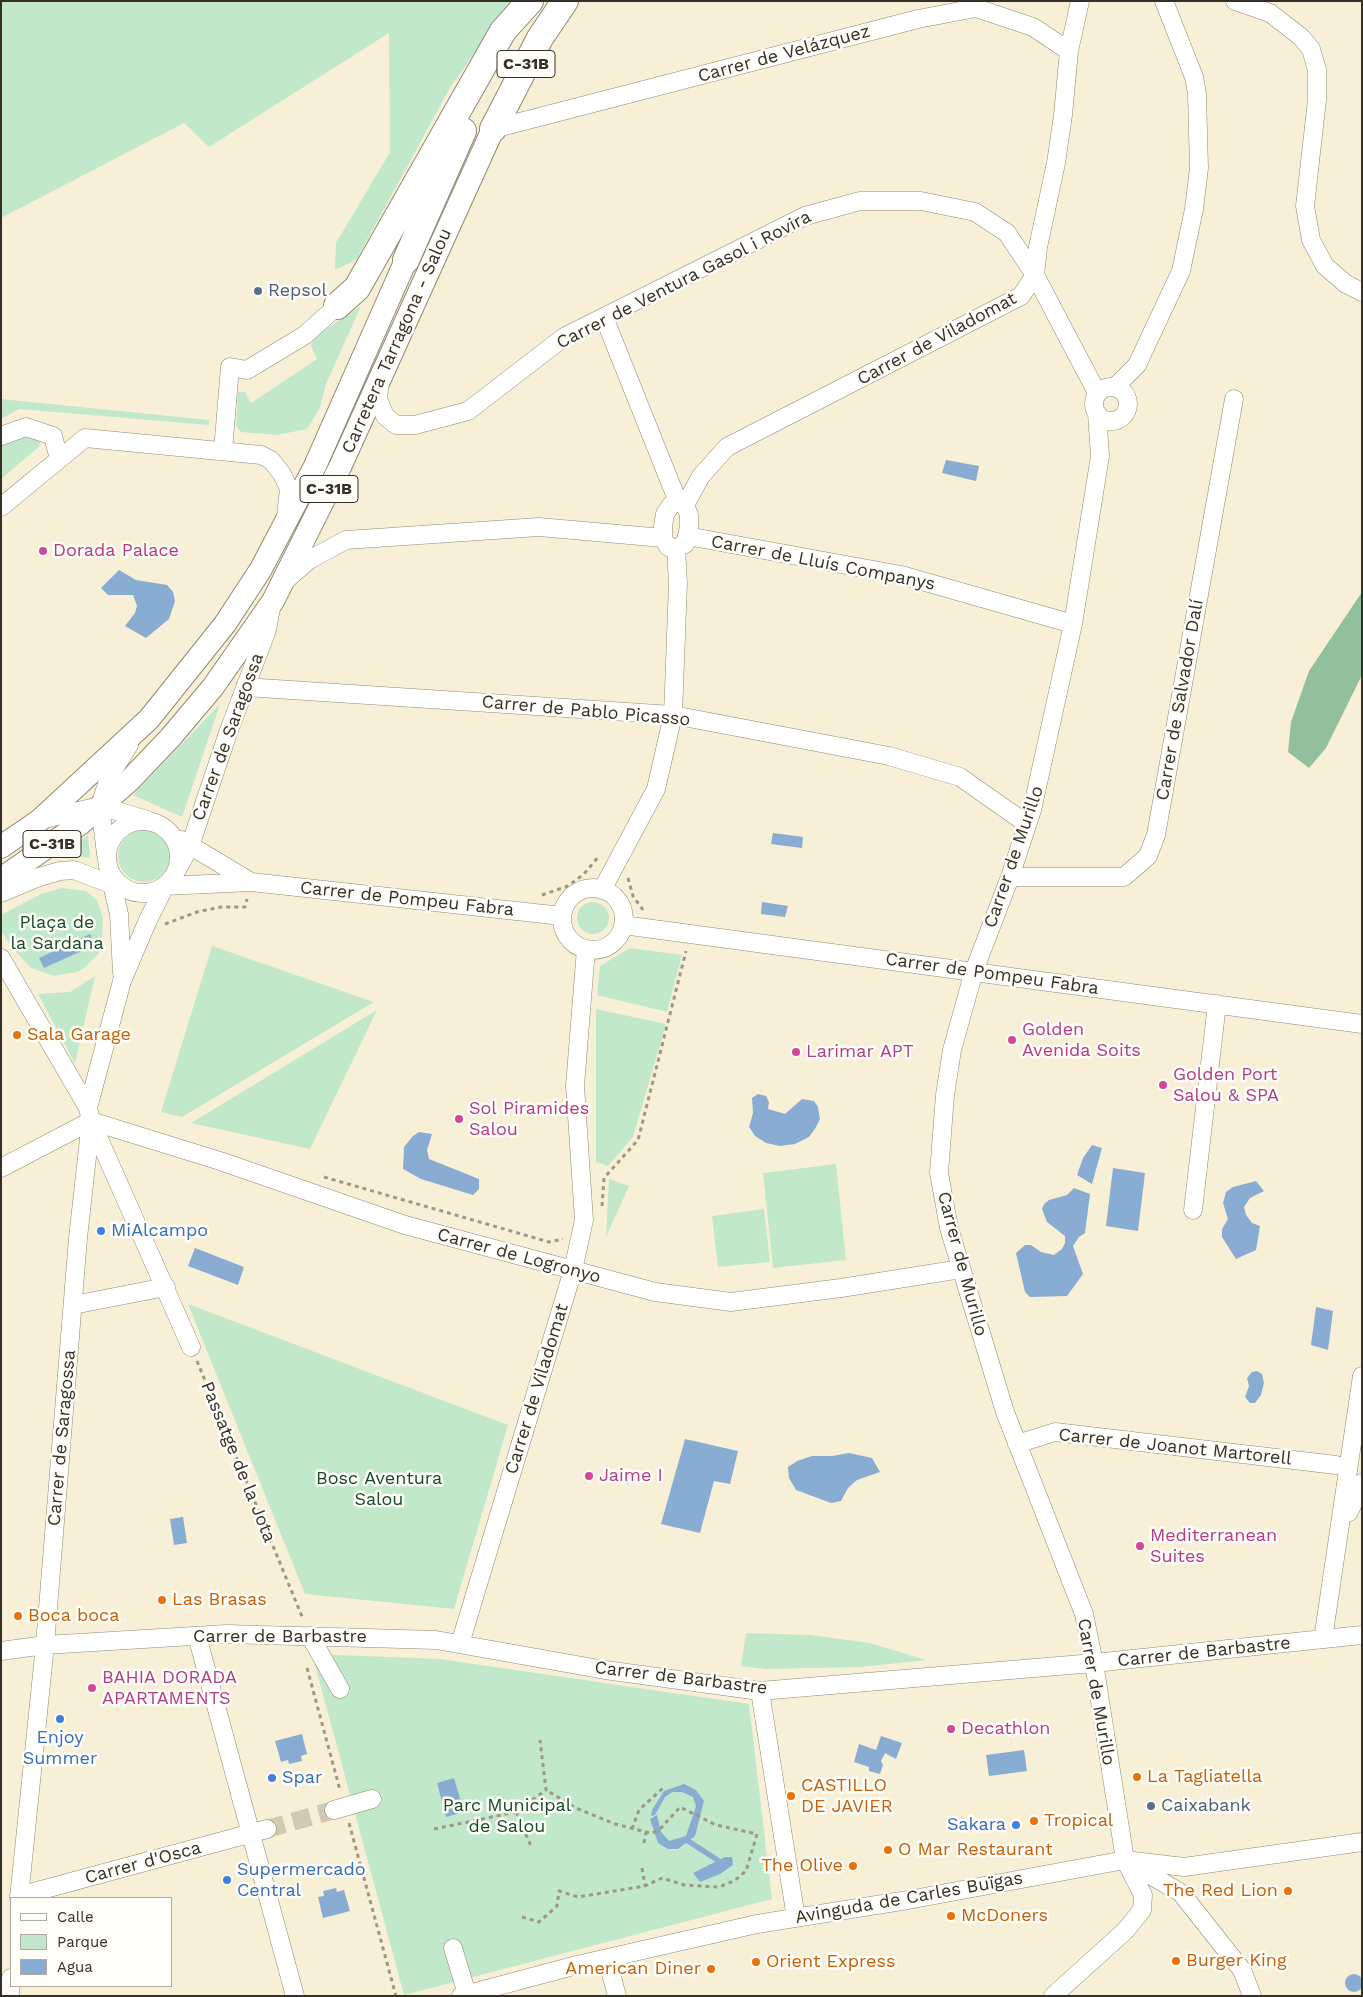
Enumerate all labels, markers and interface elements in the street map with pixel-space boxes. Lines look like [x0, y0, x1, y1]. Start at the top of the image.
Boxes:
street label: Carrer de Velázquez [696, 21, 872, 87]
road number: C-31B [497, 51, 555, 78]
street label: Carrer de Ventura Gasol i Rovira [553, 206, 815, 354]
street label: Carretera Tarragona - Salou [337, 225, 457, 457]
place label: Repsol [268, 280, 327, 302]
marker: Repsol [252, 285, 264, 297]
street label: Carrer de Viladomat [854, 288, 1020, 390]
road number: C-31B [300, 476, 358, 502]
street label: Carrer de Lluís Companys [709, 531, 937, 595]
place label: Dorada Palace [53, 540, 179, 562]
marker: Dorada Palace [37, 545, 49, 557]
street label: Carrer de Salvador Dalí [1152, 598, 1208, 802]
street label: Carrer de Saragossa [188, 650, 268, 824]
street label: Carrer de Pablo Picasso [481, 691, 691, 731]
street label: Carrer de Murillo [980, 783, 1048, 931]
road number: C-31B [23, 831, 81, 858]
street label: Carrer de Pompeu Fabra [299, 877, 515, 921]
park label: Plaça de la Sardana [10, 912, 104, 954]
street label: Carrer de Pompeu Fabra [884, 948, 1100, 1000]
place label: Golden Avenida Soits [1022, 1019, 1141, 1062]
place label: Sala Garage [27, 1024, 131, 1046]
marker: Sala Garage [11, 1029, 23, 1041]
marker: Golden Avenida Soits [1006, 1034, 1018, 1046]
place label: Larimar APT [806, 1041, 914, 1063]
marker: Larimar APT [790, 1046, 802, 1058]
place label: Golden Port Salou & SPA [1173, 1064, 1279, 1106]
marker: Golden Port Salou & SPA [1157, 1079, 1169, 1091]
place label: Sol Piramides Salou [469, 1098, 589, 1140]
marker: Sol Piramides Salou [453, 1113, 465, 1125]
street label: Carrer de Murillo [932, 1189, 992, 1339]
place label: MiAlcampo [111, 1220, 208, 1242]
street label: Carrer de Logronyo [435, 1224, 603, 1288]
marker: MiAlcampo [95, 1225, 107, 1237]
street label: Carrer de Viladomat [501, 1301, 573, 1477]
street label: Carrer de Saragossa [44, 1349, 80, 1527]
street label: Passatge de la Jota [196, 1378, 280, 1546]
street label: Carrer de Joanot Martorell [1057, 1424, 1293, 1470]
place label: Jaime I [599, 1465, 663, 1487]
park label: Bosc Aventura Salou [316, 1468, 442, 1510]
marker: Jaime I [583, 1470, 595, 1482]
place label: Mediterranean Suites [1150, 1525, 1277, 1568]
marker: Mediterranean Suites [1134, 1540, 1146, 1552]
place label: Las Brasas [172, 1589, 267, 1611]
marker: Las Brasas [156, 1594, 168, 1606]
place label: Boca boca [28, 1605, 119, 1627]
marker: Boca boca [12, 1610, 24, 1622]
street label: Carrer de Murillo [1072, 1617, 1120, 1767]
street label: Carrer de Barbastre [193, 1626, 367, 1648]
street label: Carrer de Barbastre [1116, 1632, 1292, 1672]
street label: Carrer de Barbastre [593, 1657, 769, 1699]
place label: BAHIA DORADA APARTAMENTS [102, 1667, 237, 1710]
marker: BAHIA DORADA APARTAMENTS [86, 1682, 98, 1694]
marker: Enjoy Summer [54, 1713, 66, 1725]
place label: Decathlon [961, 1718, 1050, 1740]
marker: Decathlon [945, 1723, 957, 1735]
place label: Enjoy Summer [23, 1727, 97, 1770]
place label: La Tagliatella [1147, 1766, 1262, 1788]
place label: Spar [282, 1767, 322, 1789]
marker: La Tagliatella [1131, 1771, 1143, 1783]
marker: Spar [266, 1772, 278, 1784]
place label: CASTILLO DE JAVIER [801, 1775, 893, 1818]
marker: CASTILLO DE JAVIER [785, 1790, 797, 1802]
park label: Parc Municipal de Salou [443, 1795, 571, 1838]
place label: Caixabank [1161, 1795, 1251, 1817]
marker: Caixabank [1145, 1800, 1157, 1812]
place label: Tropical [1044, 1810, 1113, 1832]
place label: Sakara [947, 1814, 1006, 1836]
marker: Tropical [1028, 1815, 1040, 1827]
marker: Sakara [1010, 1819, 1022, 1831]
street label: Carrer d'Osca [82, 1837, 204, 1889]
place label: O Mar Restaurant [898, 1839, 1053, 1861]
marker: O Mar Restaurant [882, 1844, 894, 1856]
place label: The Olive [761, 1855, 843, 1877]
place label: Supermercado Central [237, 1859, 366, 1902]
marker: The Olive [847, 1860, 859, 1872]
street label: Avinguda de Carles Buïgas [793, 1867, 1025, 1929]
marker: Supermercado Central [221, 1874, 233, 1886]
place label: The Red Lion [1163, 1880, 1278, 1902]
marker: The Red Lion [1282, 1885, 1294, 1897]
legend [10, 1897, 172, 1987]
place label: McDoners [961, 1905, 1048, 1927]
text: Calle [57, 1908, 94, 1926]
marker: McDoners [945, 1910, 957, 1922]
text: Parque [57, 1933, 108, 1951]
place label: Burger King [1186, 1950, 1287, 1972]
place label: Orient Express [766, 1951, 895, 1973]
marker: Burger King [1170, 1955, 1182, 1967]
marker: Orient Express [750, 1956, 762, 1968]
text: Agua [57, 1958, 93, 1976]
place label: American Diner [565, 1958, 701, 1980]
marker: American Diner [705, 1963, 717, 1975]

